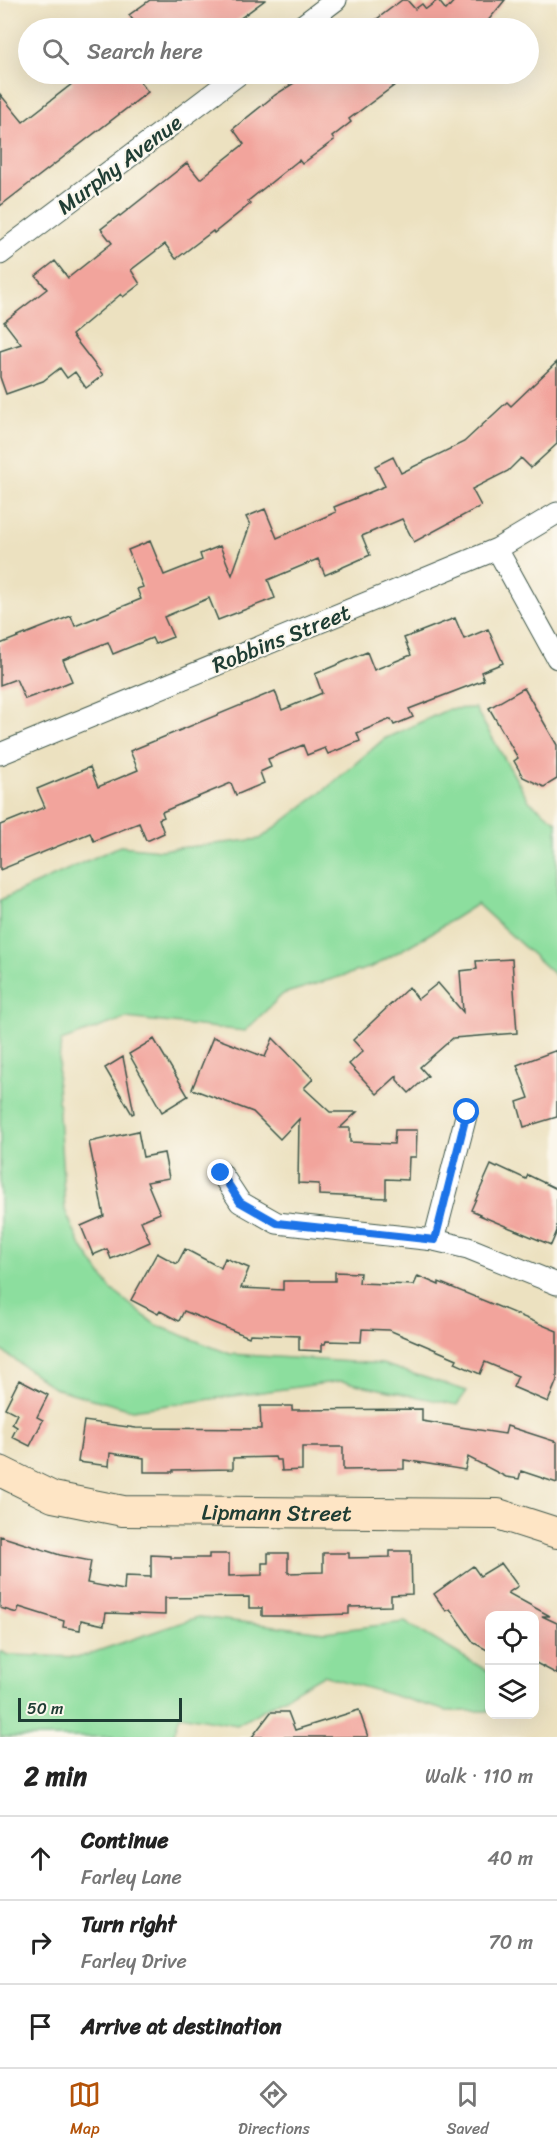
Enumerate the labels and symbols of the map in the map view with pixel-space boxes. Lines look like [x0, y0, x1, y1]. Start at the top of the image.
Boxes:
street label: Murphy Avenue [48, 104, 191, 225]
street label: Robbins Street [206, 593, 357, 684]
route start [453, 1098, 479, 1124]
route end [207, 1159, 233, 1185]
street label: Lipmann Street [201, 1493, 352, 1533]
scale bar [18, 1695, 182, 1722]

